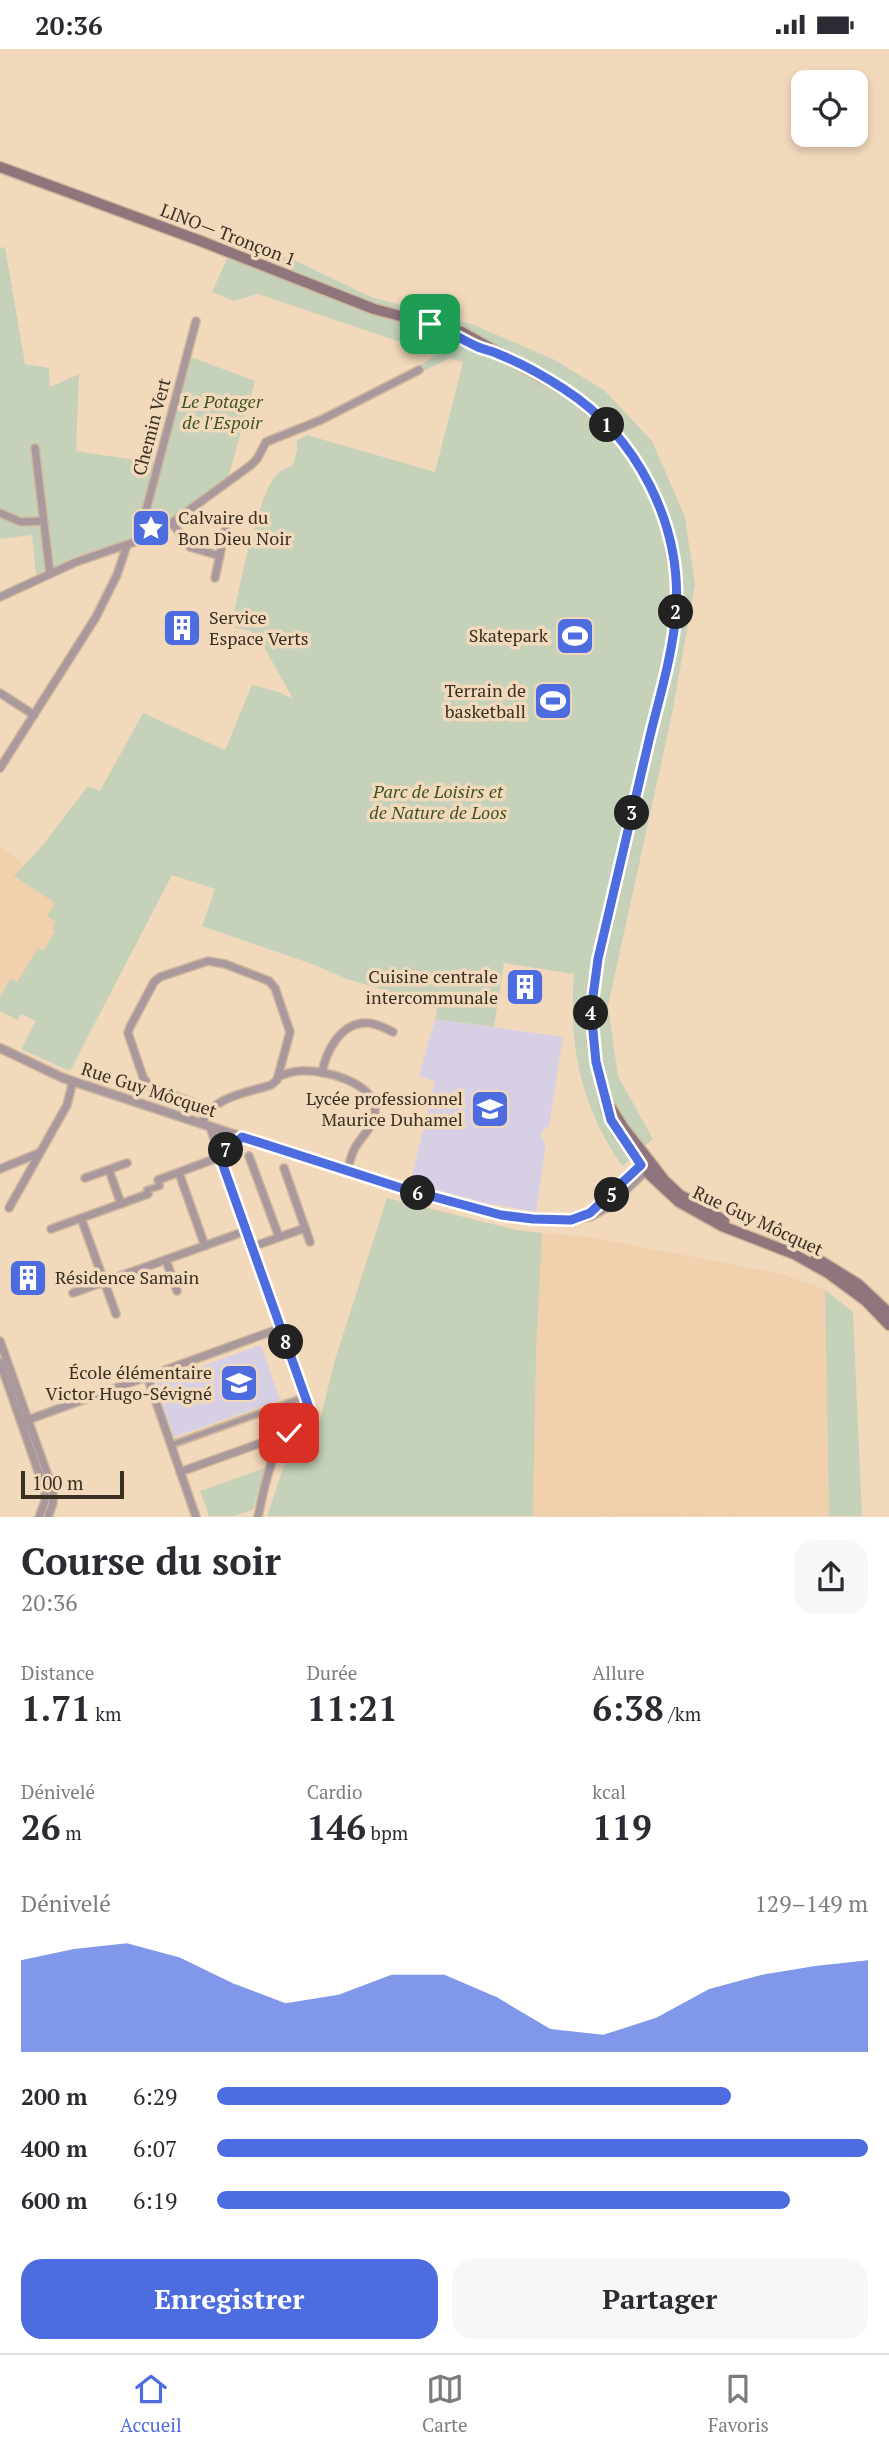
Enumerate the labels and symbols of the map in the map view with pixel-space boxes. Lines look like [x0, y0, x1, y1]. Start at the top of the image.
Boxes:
street label: LINO— Tronçon 1 [157, 197, 299, 271]
pin [400, 294, 460, 354]
street label: Chemin Vert [126, 375, 176, 478]
park label: Le Potager de l'Espoir [180, 389, 264, 434]
pin: 1 [590, 407, 624, 443]
place label: Calvaire du Bon Dieu Noir [178, 505, 292, 550]
place icon: Calvaire du Bon Dieu Noir [130, 507, 172, 549]
pin: 2 [658, 595, 694, 629]
place label: Service Espace Verts [209, 605, 309, 650]
building icon: Service Espace Verts [161, 607, 203, 649]
sports icon: Skatepark [554, 615, 596, 657]
place label: Skatepark [469, 623, 549, 647]
place label: Terrain de basketball [444, 678, 526, 723]
sports icon: Terrain de basketball [532, 680, 574, 722]
park label: Parc de Loisirs et de Nature de Loos [369, 779, 507, 824]
pin: 3 [614, 795, 650, 831]
place label: Cuisine centrale intercommunale [366, 964, 498, 1009]
building icon: Cuisine centrale intercommunale [504, 966, 546, 1008]
pin: 4 [574, 995, 608, 1031]
street label: Rue Guy Môcquet [79, 1056, 220, 1122]
place label: Lycée professionnel Maurice Duhamel [306, 1086, 463, 1131]
school or university icon: Lycée professionnel Maurice Duhamel [469, 1088, 511, 1130]
pin: 7 [208, 1133, 244, 1167]
pin: 6 [400, 1175, 436, 1211]
pin: 5 [594, 1177, 630, 1213]
street label: Rue Guy Môcquet [689, 1179, 828, 1261]
building icon: Résidence Samain [7, 1257, 49, 1299]
place label: Résidence Samain [55, 1265, 199, 1289]
pin: 8 [268, 1325, 304, 1359]
place label: École élémentaire Victor Hugo-Sévigné [45, 1360, 212, 1405]
school or university icon: École élémentaire Victor Hugo-Sévigné [218, 1362, 260, 1404]
pin [259, 1403, 319, 1463]
scale bar [21, 1468, 124, 1499]

